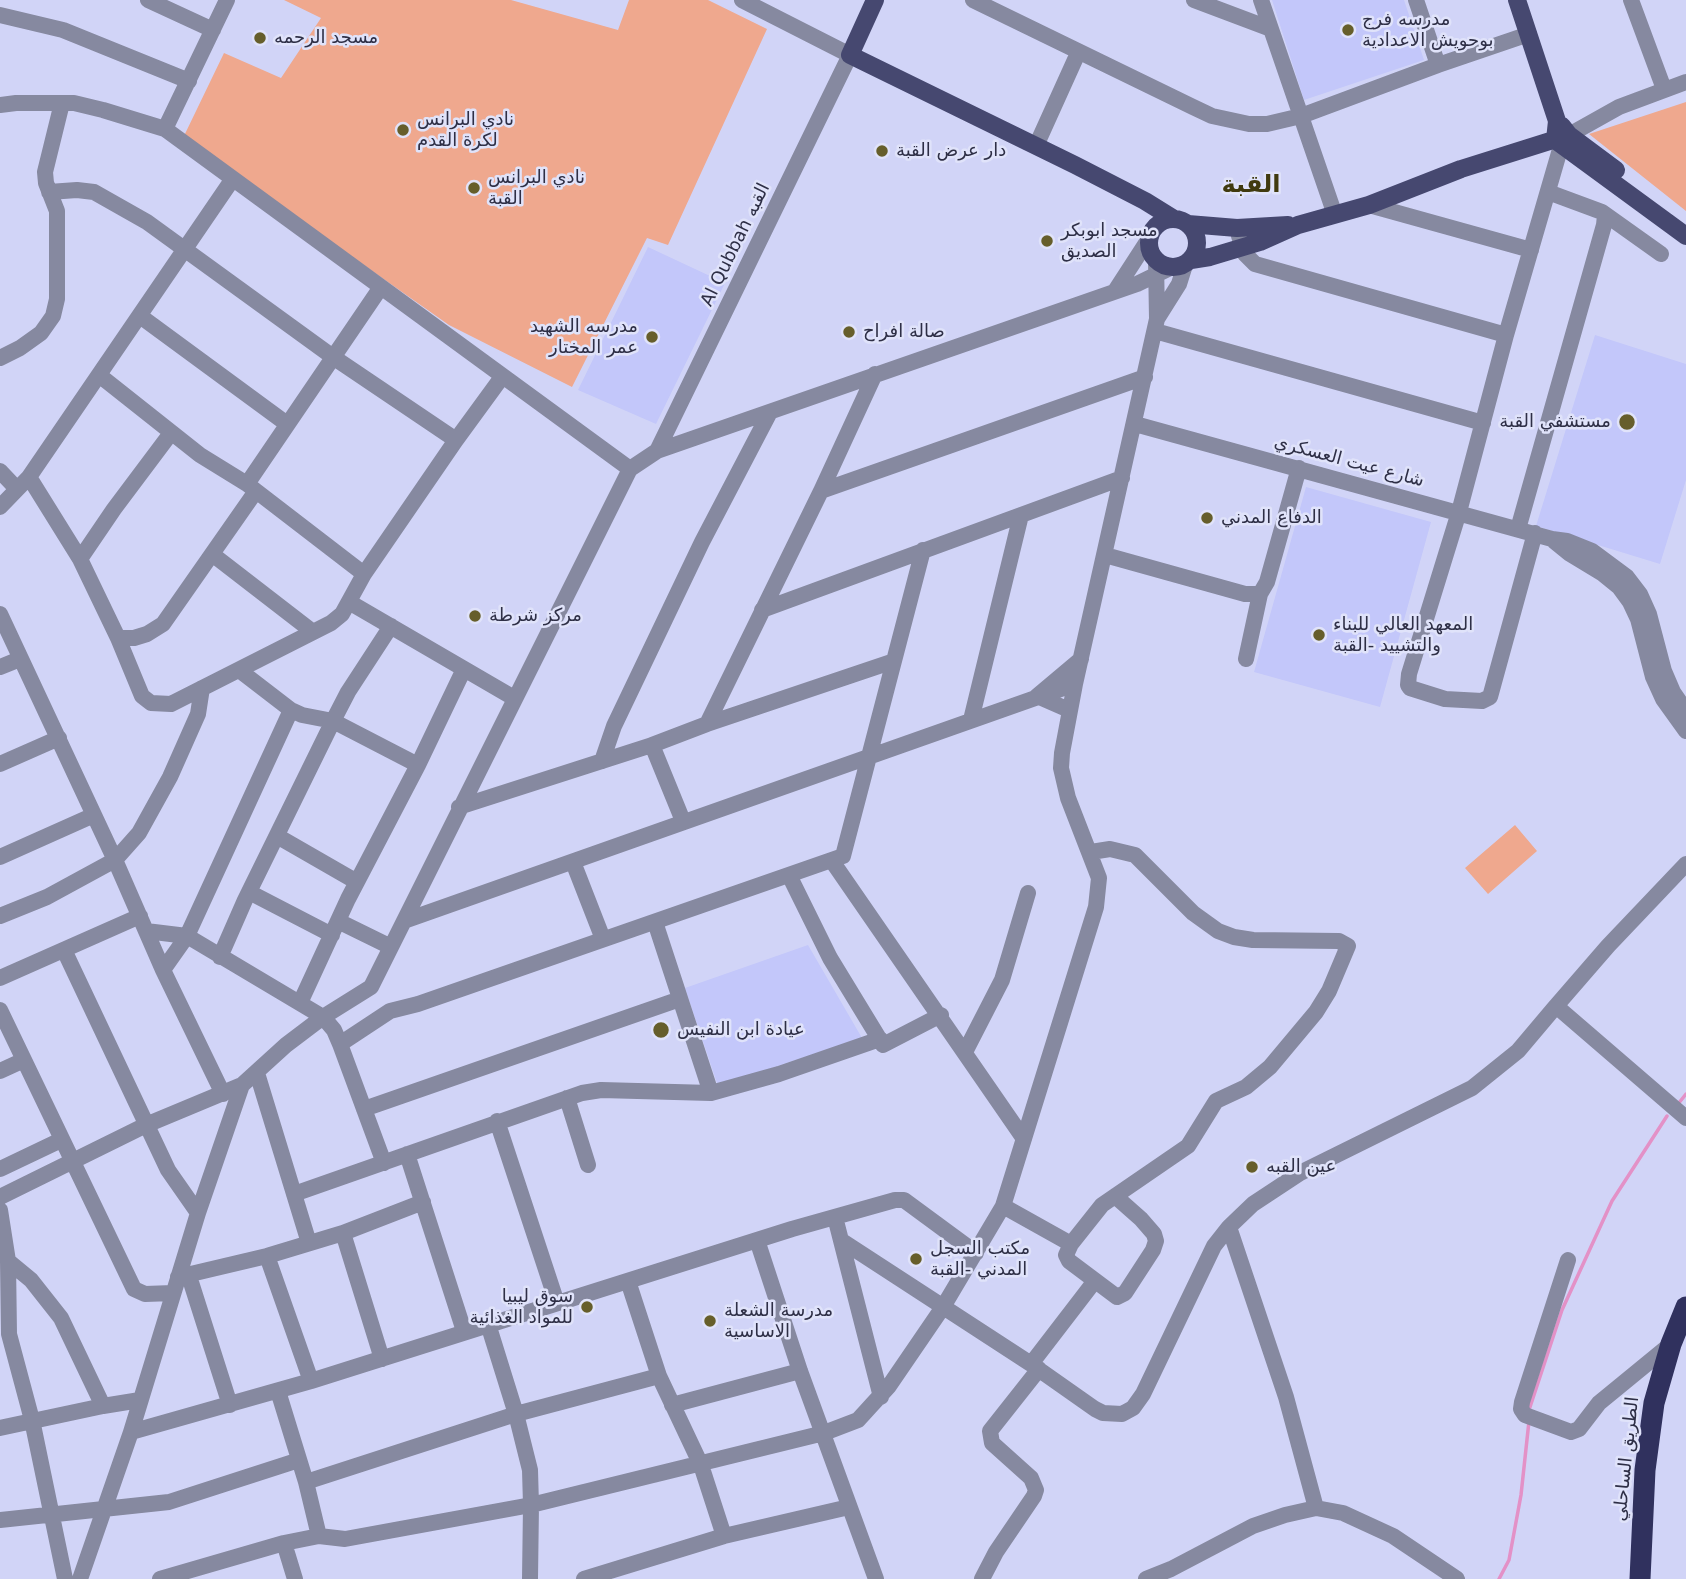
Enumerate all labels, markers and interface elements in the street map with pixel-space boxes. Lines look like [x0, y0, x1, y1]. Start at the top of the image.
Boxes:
place label: مدرسه فرج بوحويش الاعدادية [1362, 9, 1494, 52]
marker: مدرسه فرج بوحويش الاعدادية [1340, 22, 1356, 38]
place label: مسجد الرحمه [274, 27, 378, 49]
marker: مسجد الرحمه [252, 30, 268, 46]
place label: نادي البرانس لكرة القدم [417, 109, 514, 152]
marker: نادي البرانس لكرة القدم [395, 122, 411, 138]
place label: دار عرض القبة [896, 140, 1006, 162]
marker: دار عرض القبة [874, 143, 890, 159]
place label: نادي البرانس القبة [488, 167, 585, 210]
district label: القبة [1222, 172, 1280, 200]
marker: نادي البرانس القبة [466, 180, 482, 196]
street label: Al Qubbah القبه [697, 180, 775, 310]
place label: مسجد ابوبكر الصديق [1061, 220, 1158, 262]
marker: مسجد ابوبكر الصديق [1039, 233, 1055, 249]
place label: مدرسه الشهيد عمر المختار [530, 316, 638, 358]
place label: صالة افراح [863, 321, 945, 343]
marker: صالة افراح [841, 324, 857, 340]
marker: مدرسه الشهيد عمر المختار [644, 329, 660, 345]
place label: مستشفي القبة [1499, 411, 1611, 433]
marker: مستشفي القبة [1617, 412, 1637, 432]
street label: شارع عيت العسكري [1272, 432, 1426, 492]
place label: الدفاع المدني [1221, 507, 1322, 529]
marker: الدفاع المدني [1199, 510, 1215, 526]
place label: مركز شرطة [489, 605, 582, 627]
marker: مركز شرطة [467, 608, 483, 624]
place label: المعهد العالي للبناء والتشييد -القبة [1333, 614, 1473, 656]
marker: المعهد العالي للبناء والتشييد -القبة [1311, 627, 1327, 643]
place label: عيادة ابن النفيس [677, 1019, 805, 1041]
marker: عيادة ابن النفيس [651, 1020, 671, 1040]
place label: عين القبه [1266, 1156, 1336, 1178]
marker: عين القبه [1244, 1159, 1260, 1175]
place label: مكتب السجل المدني -القبة [930, 1238, 1030, 1280]
marker: مكتب السجل المدني -القبة [908, 1251, 924, 1267]
place label: سوق ليبيا للمواد الغذائية [469, 1286, 573, 1328]
marker: سوق ليبيا للمواد الغذائية [579, 1299, 595, 1315]
place label: مدرسة الشعلة الاساسية [724, 1300, 833, 1342]
marker: مدرسة الشعلة الاساسية [702, 1313, 718, 1329]
street label: الطريق الساحلي [1610, 1396, 1644, 1522]

